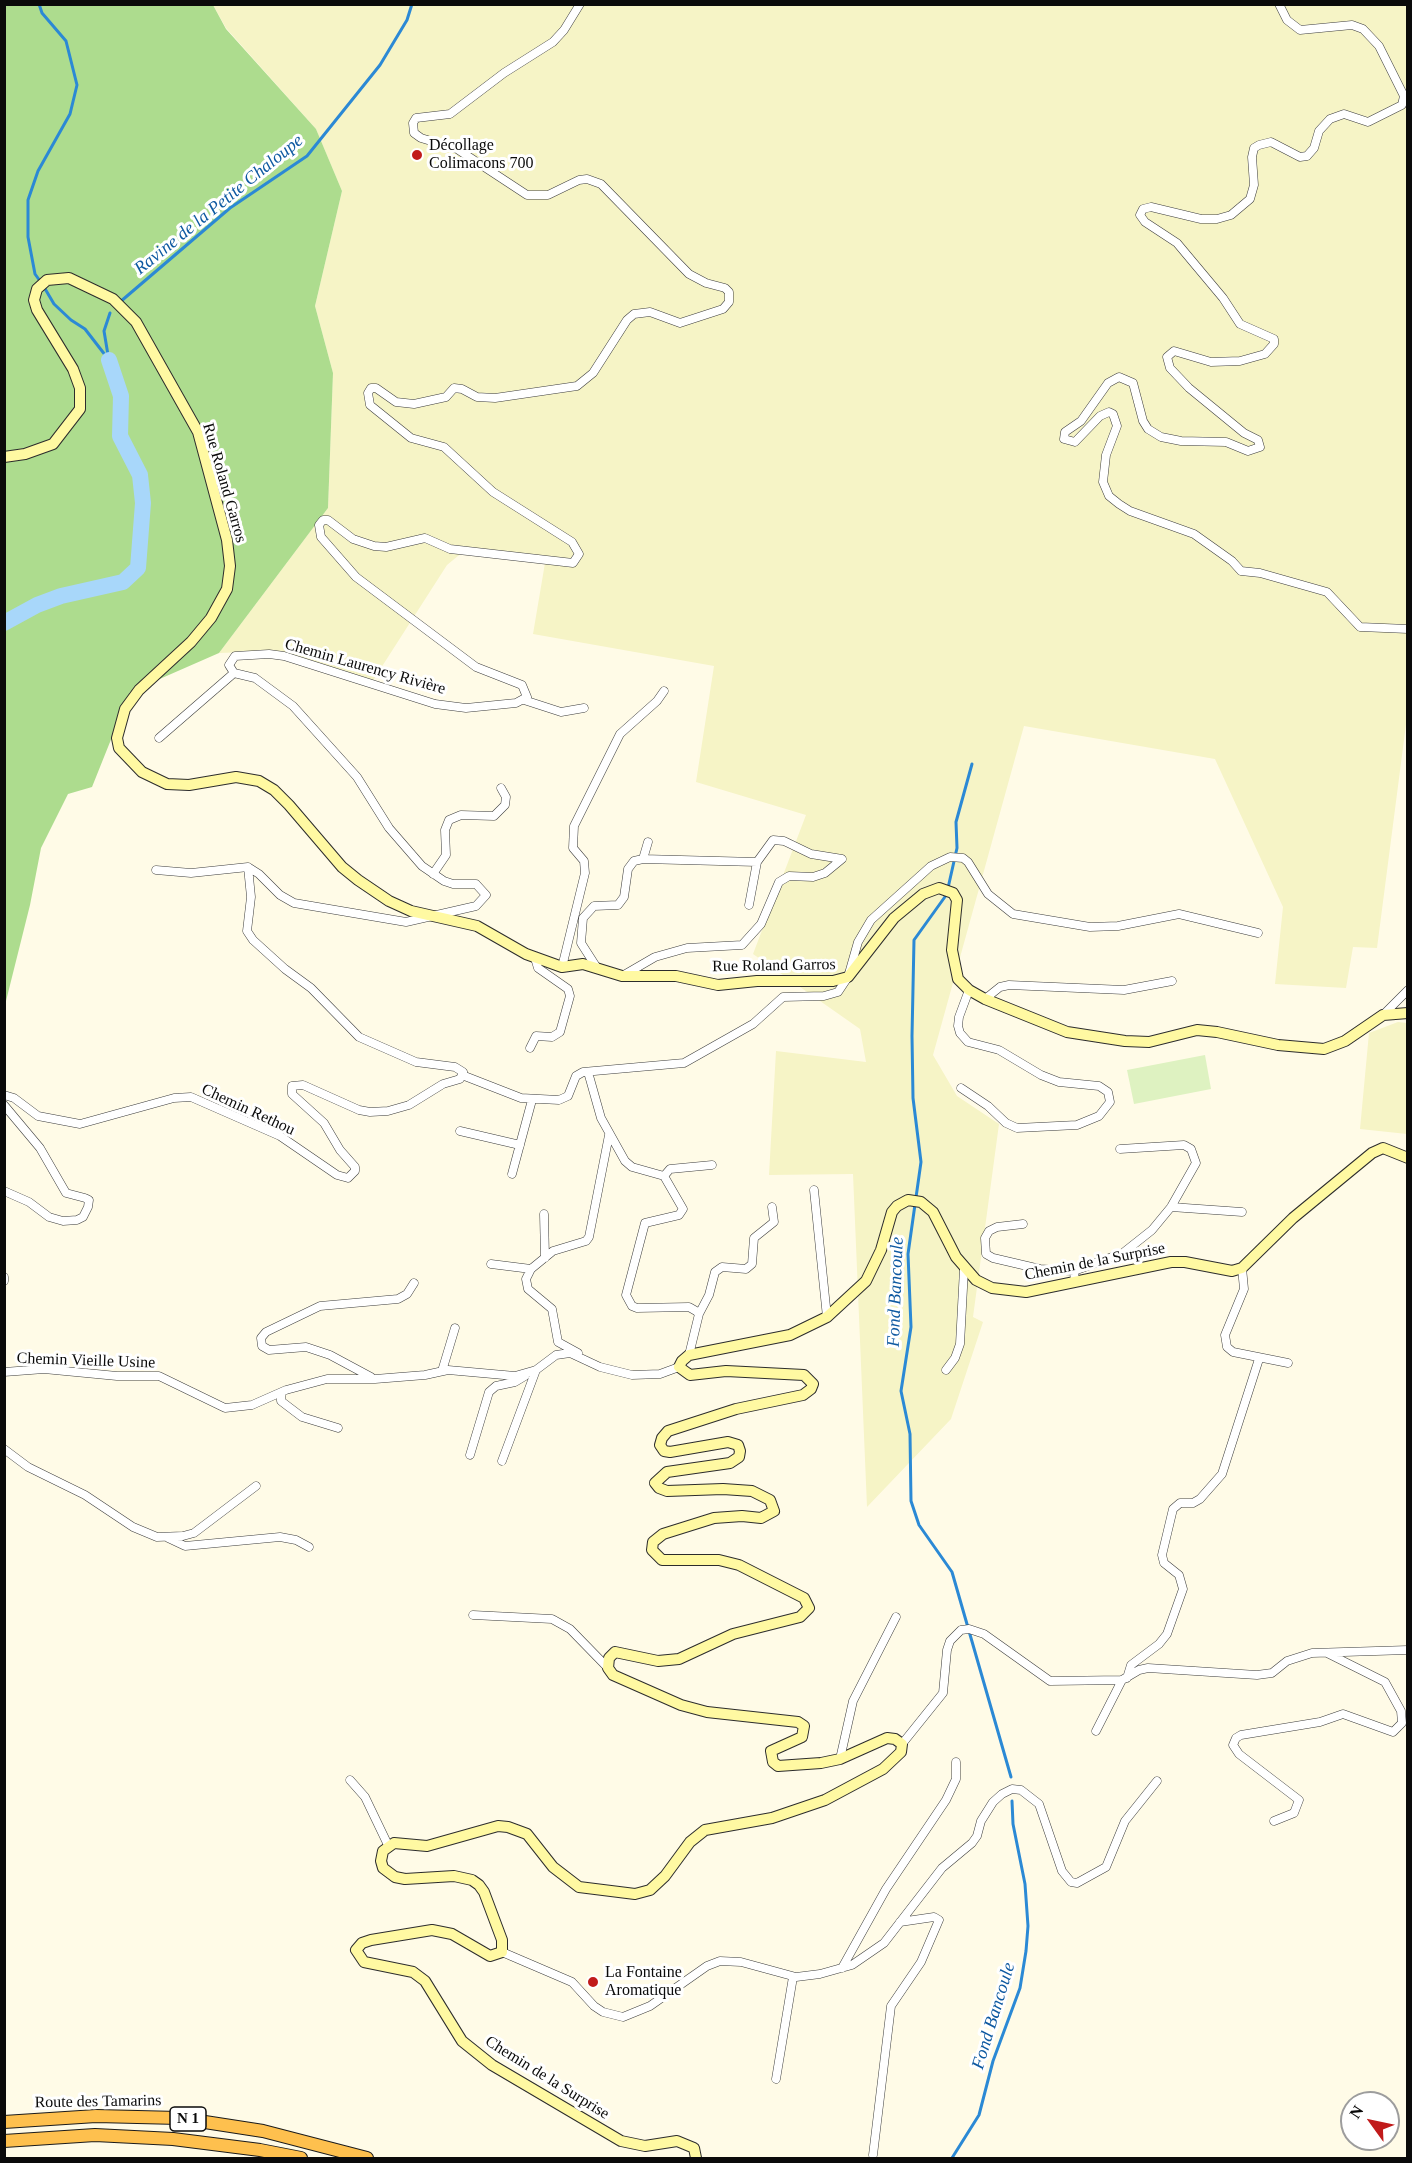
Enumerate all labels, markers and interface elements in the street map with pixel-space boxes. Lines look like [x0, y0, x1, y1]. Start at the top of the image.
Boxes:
water label: Ravine de la Petite Chaloupe [130, 130, 308, 280]
place label: Décollage Colimacons 700 [429, 136, 533, 174]
marker: Décollage Colimacons 700 [410, 148, 424, 162]
street label: Rue Roland Garros [198, 421, 250, 545]
street label: Chemin Laurency Rivière [282, 635, 448, 699]
street label: Rue Roland Garros [712, 955, 836, 977]
street label: Chemin Rethou [198, 1080, 298, 1140]
water label: Fond Bancoule [883, 1236, 909, 1348]
street label: Chemin de la Surprise [1023, 1239, 1167, 1285]
street label: Chemin Vieille Usine [16, 1349, 156, 1373]
water label: Fond Bancoule [968, 1960, 1020, 2072]
place label: La Fontaine Aromatique [605, 1963, 682, 2001]
marker: La Fontaine Aromatique [586, 1975, 600, 1989]
street label: Chemin de la Surprise [481, 2032, 613, 2124]
street label: Route des Tamarins [34, 2091, 162, 2113]
north arrow [1340, 2091, 1400, 2151]
text: N [1346, 2103, 1366, 2121]
road number: N 1 [170, 2107, 206, 2131]

